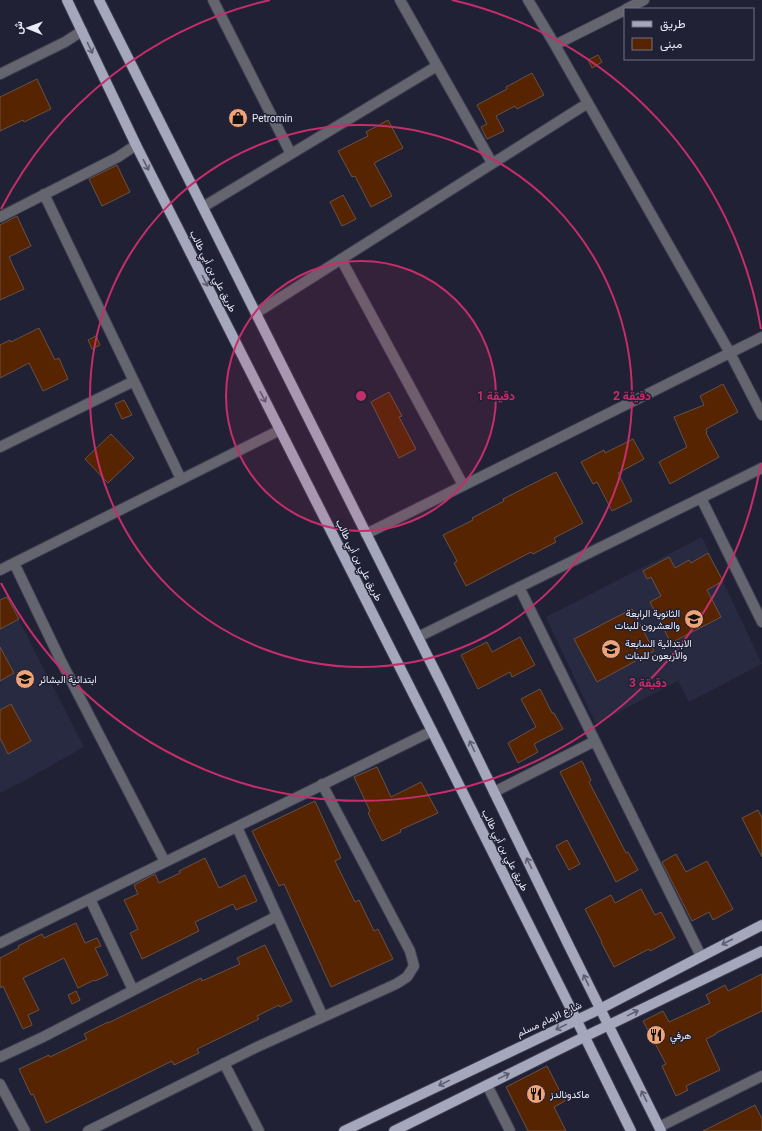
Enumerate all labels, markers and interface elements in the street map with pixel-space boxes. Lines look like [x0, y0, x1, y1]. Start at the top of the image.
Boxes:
north arrow [8, 8, 48, 48]
legend [624, 8, 754, 60]
text: طريق [660, 17, 686, 32]
text: ش [12, 21, 25, 35]
text: مبنى [660, 37, 682, 52]
one-way arrow [87, 41, 94, 53]
shop icon: Petromin [227, 107, 249, 129]
place label: Petromin [252, 113, 293, 124]
one-way arrow [143, 159, 150, 171]
street label: طريق علي بن أبي طالب [185, 228, 239, 315]
one-way arrow [202, 275, 209, 287]
centre of rings [354, 389, 368, 403]
text: 1 دقيقة [477, 389, 515, 403]
text: 2 دقيقة [613, 389, 651, 403]
one-way arrow [260, 391, 268, 403]
street label: طريق علي بن أبي طالب [331, 517, 385, 604]
place label: الثانوية الرابعة والعشرون للبنات [615, 608, 680, 632]
school or university icon: الثانوية الرابعة والعشرون للبنات [683, 608, 705, 630]
school or university icon: الابتدائية السابعة والأربعون للبنات [600, 638, 622, 660]
place label: الابتدائية السابعة والأربعون للبنات [625, 638, 692, 662]
school or university icon: ابتدائية البشائر [14, 668, 36, 690]
place label: ابتدائية البشائر [38, 674, 97, 686]
text: 3 دقيقة [629, 676, 667, 690]
one-way arrow [468, 740, 475, 752]
street label: طريق علي بن أبي طالب [477, 807, 531, 894]
one-way arrow [524, 857, 532, 869]
one-way arrow [722, 939, 734, 947]
one-way arrow [582, 974, 589, 986]
street label: شارع الإمام مسلم [515, 999, 584, 1040]
one-way arrow [627, 1009, 639, 1017]
one-way arrow [556, 1024, 568, 1031]
restaurant icon: هرفي [645, 1024, 667, 1046]
place label: هرفي [670, 1030, 691, 1044]
one-way arrow [498, 1072, 510, 1080]
one-way arrow [439, 1080, 451, 1087]
restaurant icon: ماكدونالدز [525, 1083, 547, 1105]
place label: ماكدونالدز [549, 1089, 589, 1101]
one-way arrow [640, 1090, 647, 1102]

